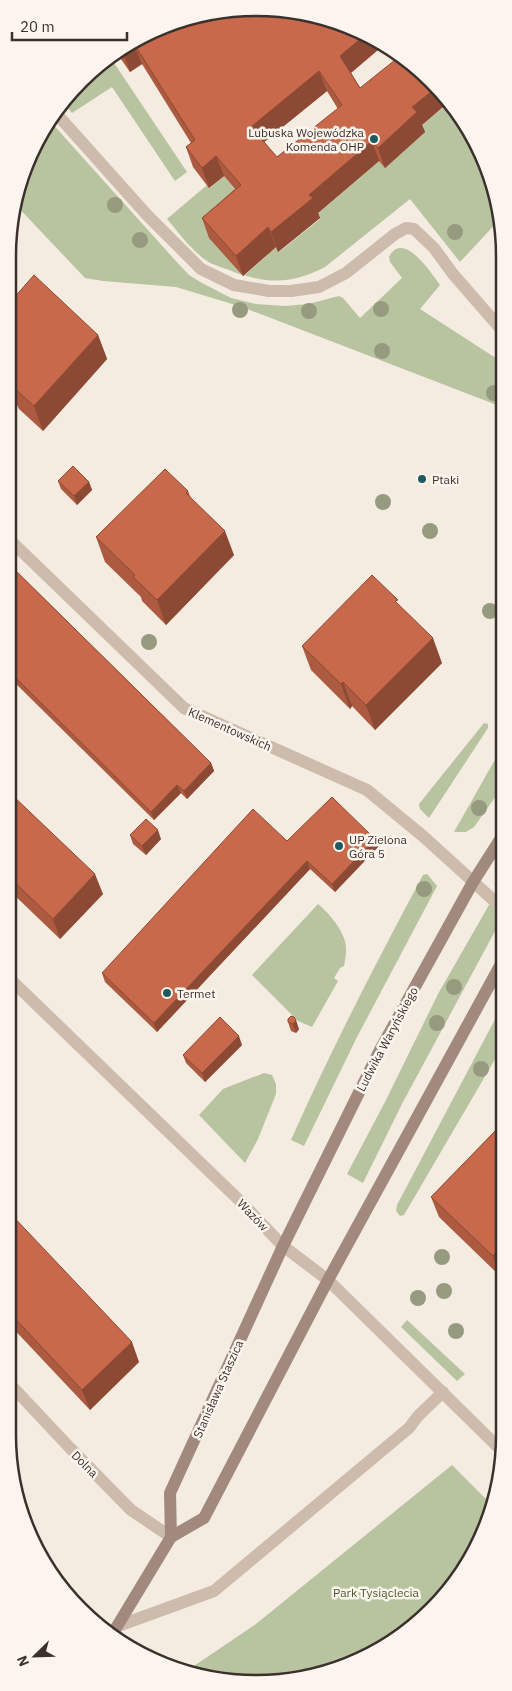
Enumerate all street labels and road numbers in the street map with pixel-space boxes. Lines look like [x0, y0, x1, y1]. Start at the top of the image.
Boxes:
street label: Klementowskich [186, 704, 274, 754]
street label: Ludwika Waryńskiego [353, 984, 421, 1094]
street label: Wazów [234, 1196, 272, 1234]
street label: Stanisława Staszica [190, 1337, 247, 1440]
street label: Dolna [69, 1448, 102, 1481]

